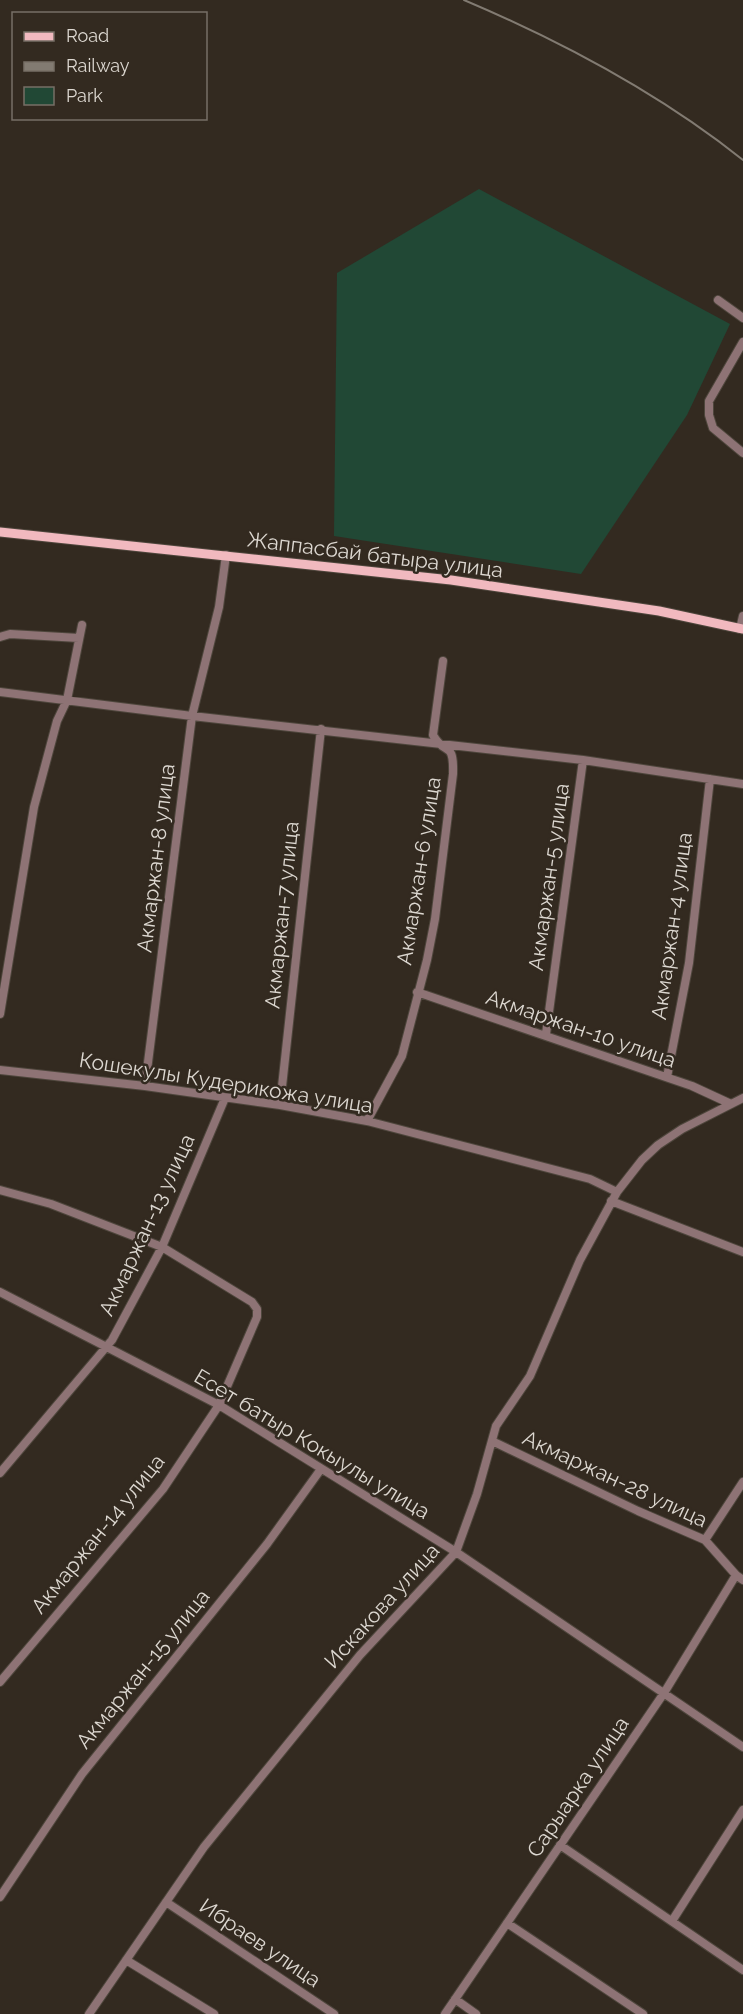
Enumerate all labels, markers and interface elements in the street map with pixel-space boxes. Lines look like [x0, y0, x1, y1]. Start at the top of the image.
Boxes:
legend [12, 12, 207, 120]
text: Road [66, 25, 109, 46]
text: Railway [66, 55, 130, 76]
text: Park [66, 85, 103, 106]
street label: Жаппасбай батыра улица [246, 526, 505, 583]
street label: Акмаржан-8 улица [132, 762, 179, 954]
street label: Акмаржан-6 улица [391, 775, 446, 967]
street label: Акмаржан-5 улица [523, 782, 574, 972]
street label: Акмаржан-7 улица [259, 820, 304, 1010]
street label: Акмаржан-4 улица [646, 831, 697, 1021]
street label: Акмаржан-10 улица [483, 984, 679, 1073]
street label: Кошекулы Кудерикожа улица [77, 1047, 375, 1118]
street label: Акмаржан-13 улица [93, 1130, 200, 1320]
street label: Есет батыр Кокыулы улица [190, 1363, 435, 1524]
street label: Акмаржан-28 улица [519, 1425, 712, 1532]
street label: Акмаржан-14 улица [26, 1449, 170, 1618]
street label: Искакова улица [319, 1538, 444, 1673]
street label: Акмаржан-15 улица [71, 1584, 215, 1753]
street label: Сарыарка улица [521, 1712, 634, 1862]
street label: Ибраев улица [195, 1893, 326, 1992]

